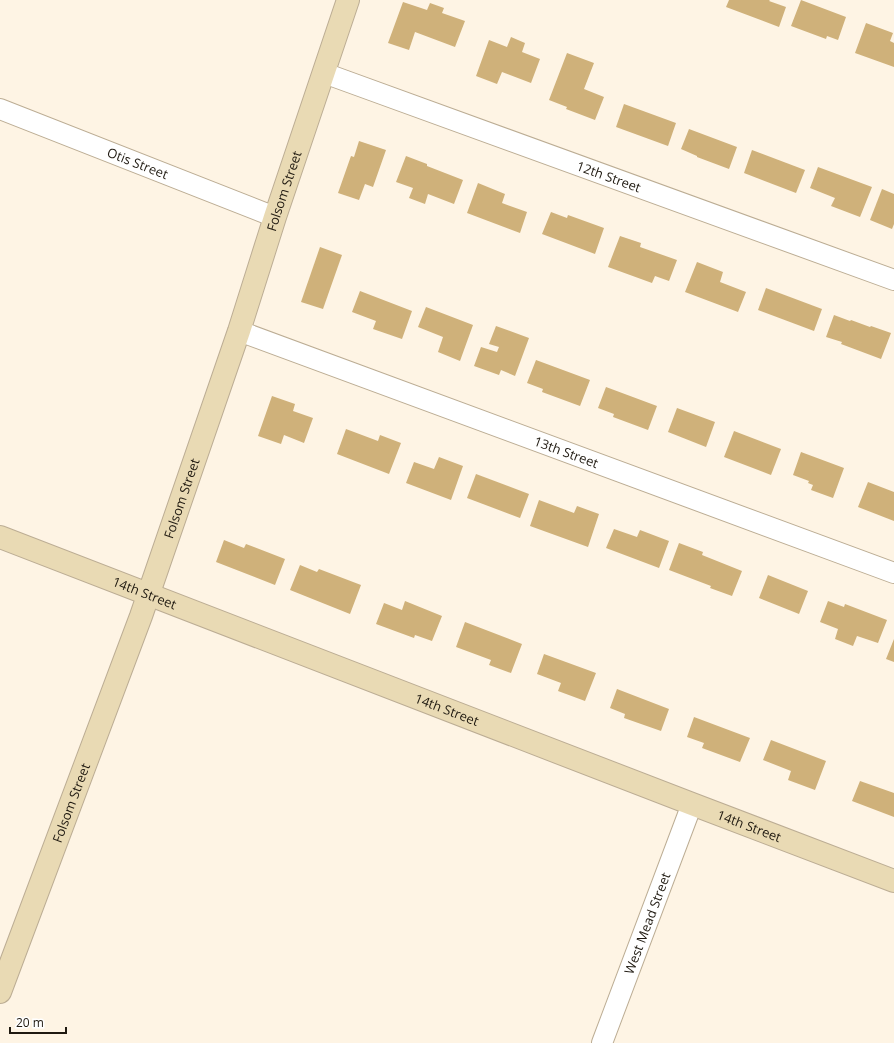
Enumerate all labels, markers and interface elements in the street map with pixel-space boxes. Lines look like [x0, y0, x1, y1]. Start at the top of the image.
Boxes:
street label: Otis Street [105, 143, 171, 183]
street label: Folsom Street [262, 148, 306, 233]
street label: 12th Street [574, 156, 644, 196]
street label: 13th Street [532, 432, 601, 472]
street label: Folsom Street [159, 455, 204, 541]
street label: 14th Street [110, 572, 180, 613]
street label: 14th Street [412, 689, 482, 730]
street label: Folsom Street [48, 760, 94, 845]
street label: 14th Street [715, 805, 784, 846]
street label: West Mead Street [620, 869, 675, 977]
scale bar [10, 1009, 66, 1035]
text: 20 m [16, 1014, 44, 1031]

